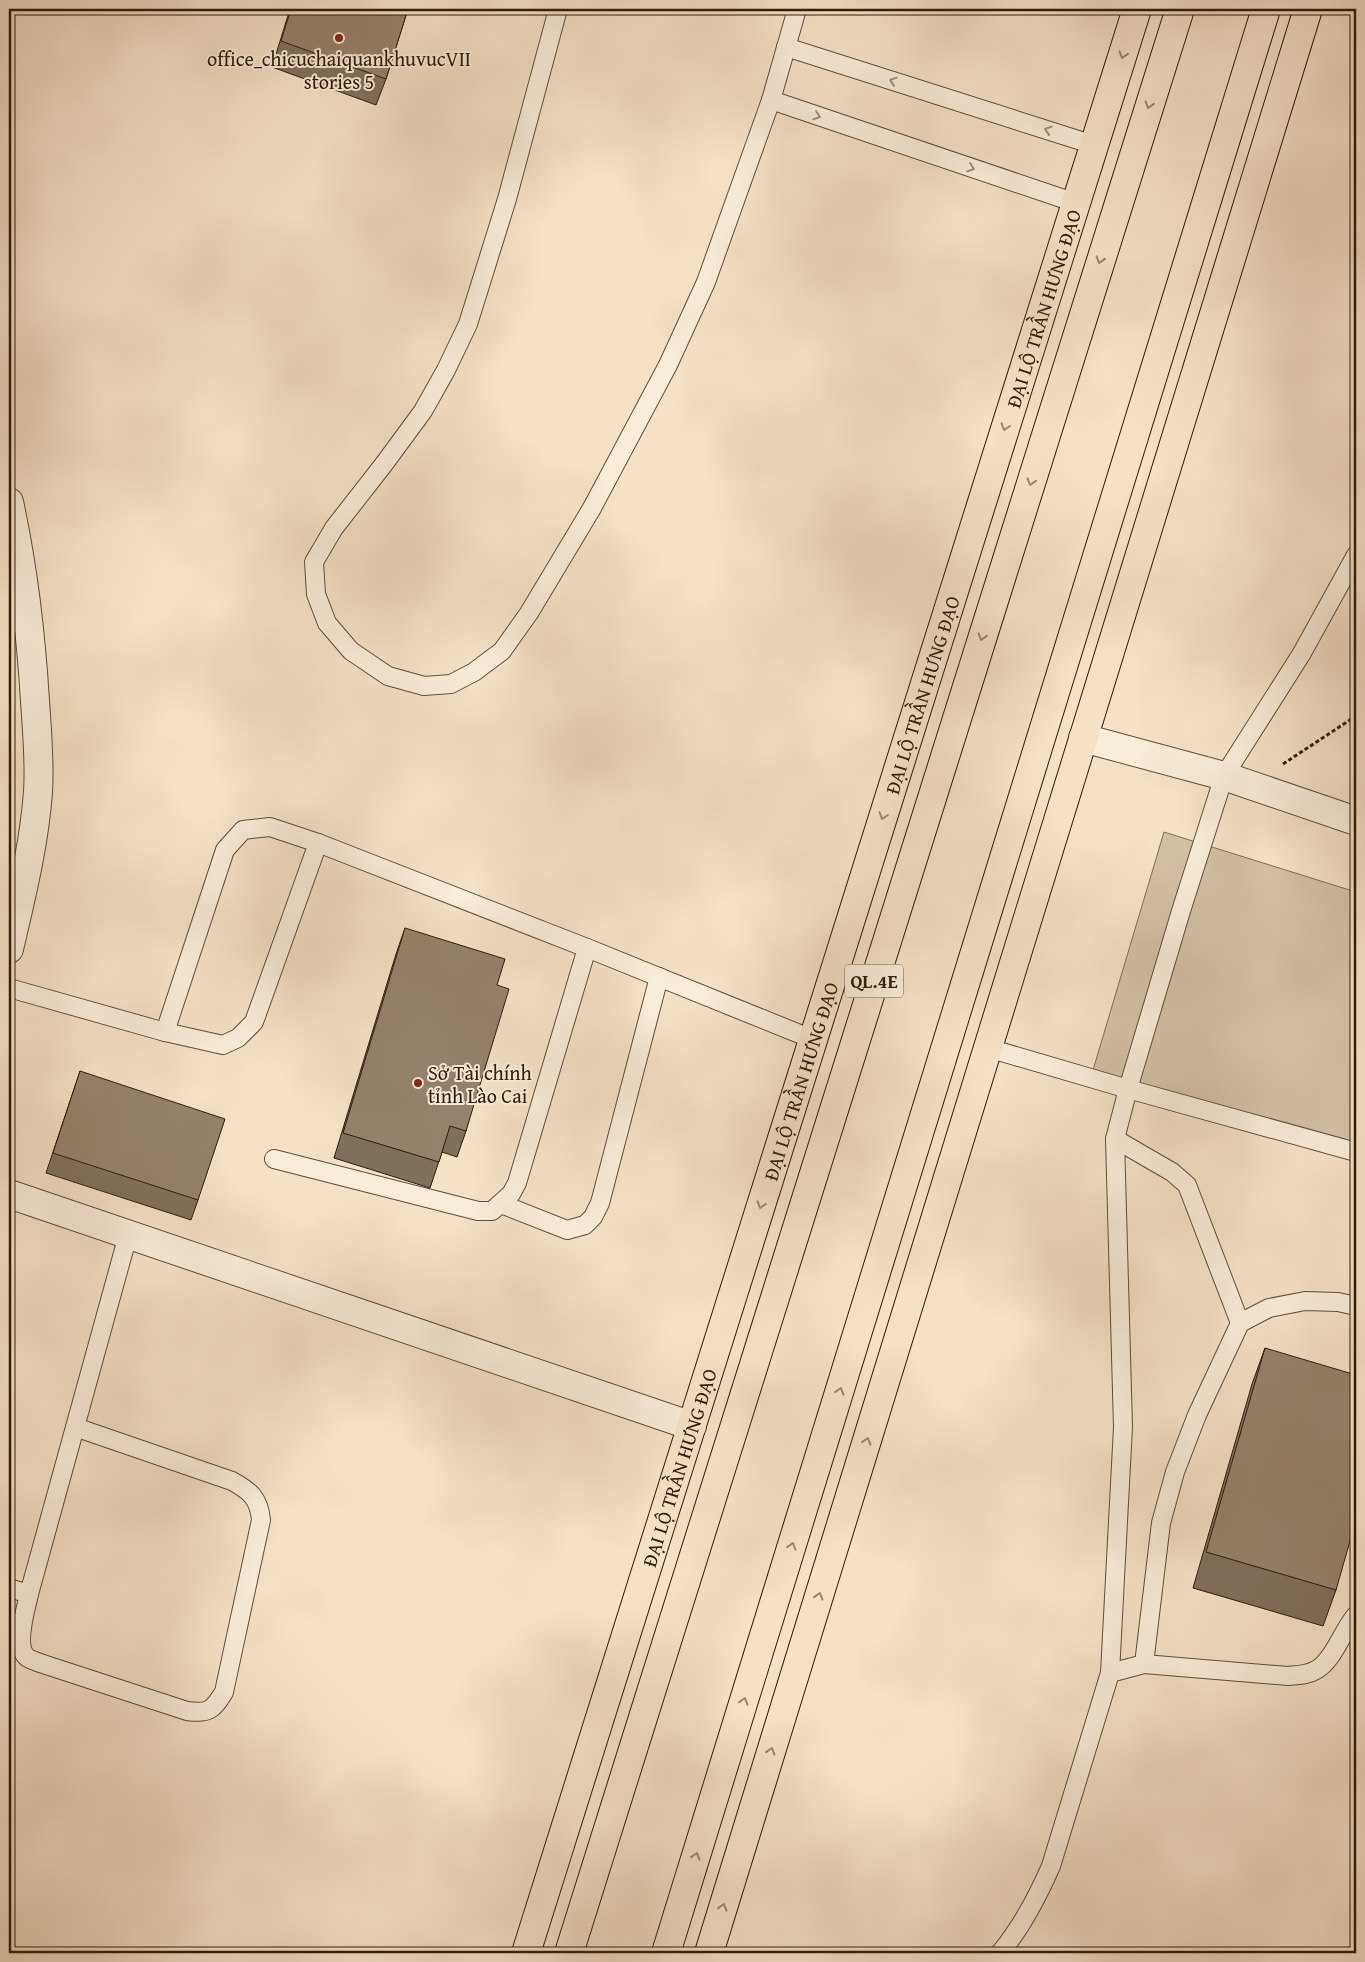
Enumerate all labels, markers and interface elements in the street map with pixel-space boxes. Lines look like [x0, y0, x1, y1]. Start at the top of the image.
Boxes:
marker: office_chicuchaiquankhuvucVII stories 5 [333, 32, 345, 44]
place label: office_chicuchaiquankhuvucVII stories 5 [207, 44, 471, 96]
one-way arrow [1118, 51, 1128, 59]
one-way arrow [889, 77, 898, 87]
one-way arrow [1145, 101, 1155, 109]
one-way arrow [812, 110, 821, 120]
one-way arrow [1044, 126, 1052, 136]
one-way arrow [966, 162, 975, 172]
street label: ĐẠI LỘ TRẦN HƯNG ĐẠO [998, 205, 1088, 411]
one-way arrow [1096, 256, 1106, 264]
one-way arrow [1001, 423, 1011, 431]
one-way arrow [1026, 478, 1036, 486]
street label: ĐẠI LỘ TRẦN HƯNG ĐẠO [877, 592, 966, 798]
one-way arrow [978, 633, 988, 641]
one-way arrow [878, 811, 888, 819]
road number: QL.4E [845, 964, 903, 998]
street label: ĐẠI LỘ TRẦN HƯNG ĐẠO [755, 978, 845, 1184]
place label: Sở Tài chính tỉnh Lào Cai [428, 1058, 532, 1110]
marker: Sở Tài chính tỉnh Lào Cai [412, 1077, 424, 1089]
one-way arrow [756, 1200, 766, 1208]
street label: ĐẠI LỘ TRẦN HƯNG ĐẠO [634, 1365, 723, 1570]
one-way arrow [834, 1387, 844, 1395]
one-way arrow [861, 1437, 871, 1445]
one-way arrow [786, 1542, 796, 1551]
one-way arrow [813, 1592, 823, 1601]
one-way arrow [738, 1698, 748, 1706]
one-way arrow [765, 1748, 775, 1756]
one-way arrow [691, 1853, 701, 1861]
one-way arrow [717, 1903, 727, 1911]

